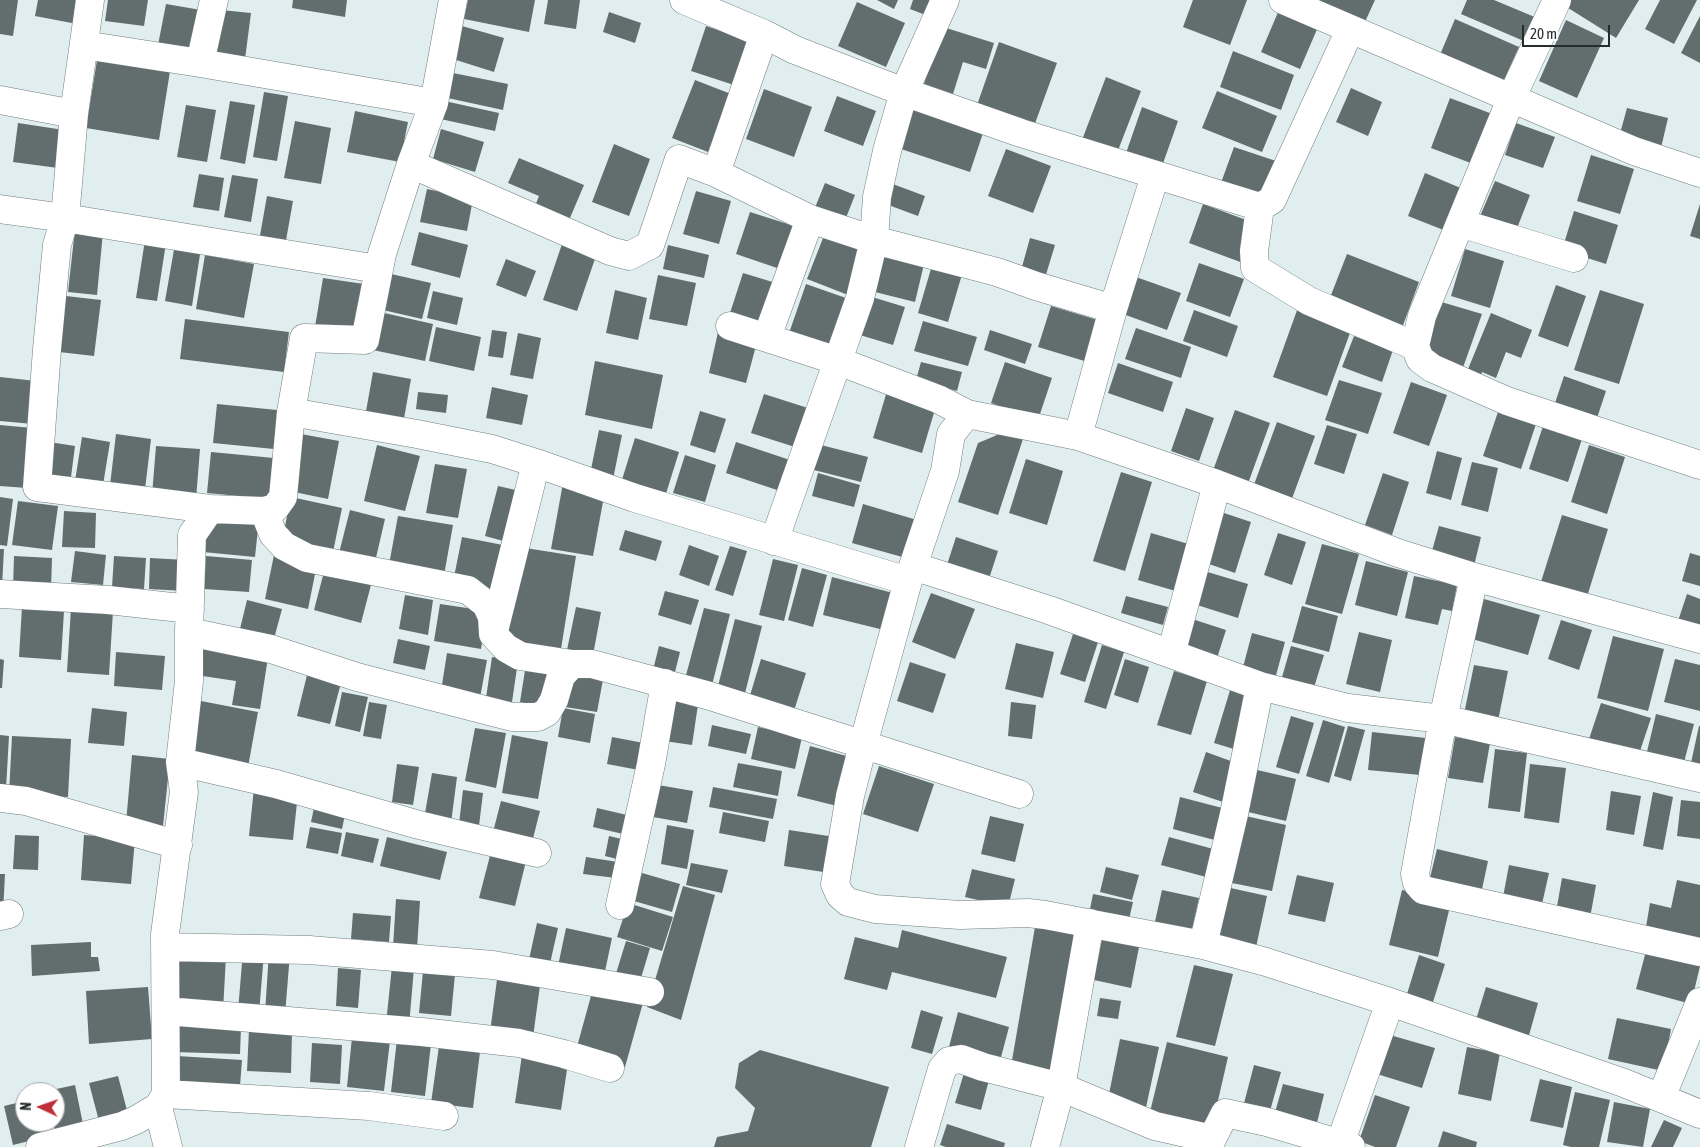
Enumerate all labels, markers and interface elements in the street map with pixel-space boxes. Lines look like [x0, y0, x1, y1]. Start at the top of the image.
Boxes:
scale bar [1525, 15, 1612, 47]
text: 20 m [1530, 25, 1557, 42]
north arrow [15, 1082, 65, 1132]
text: N [18, 1102, 34, 1111]

